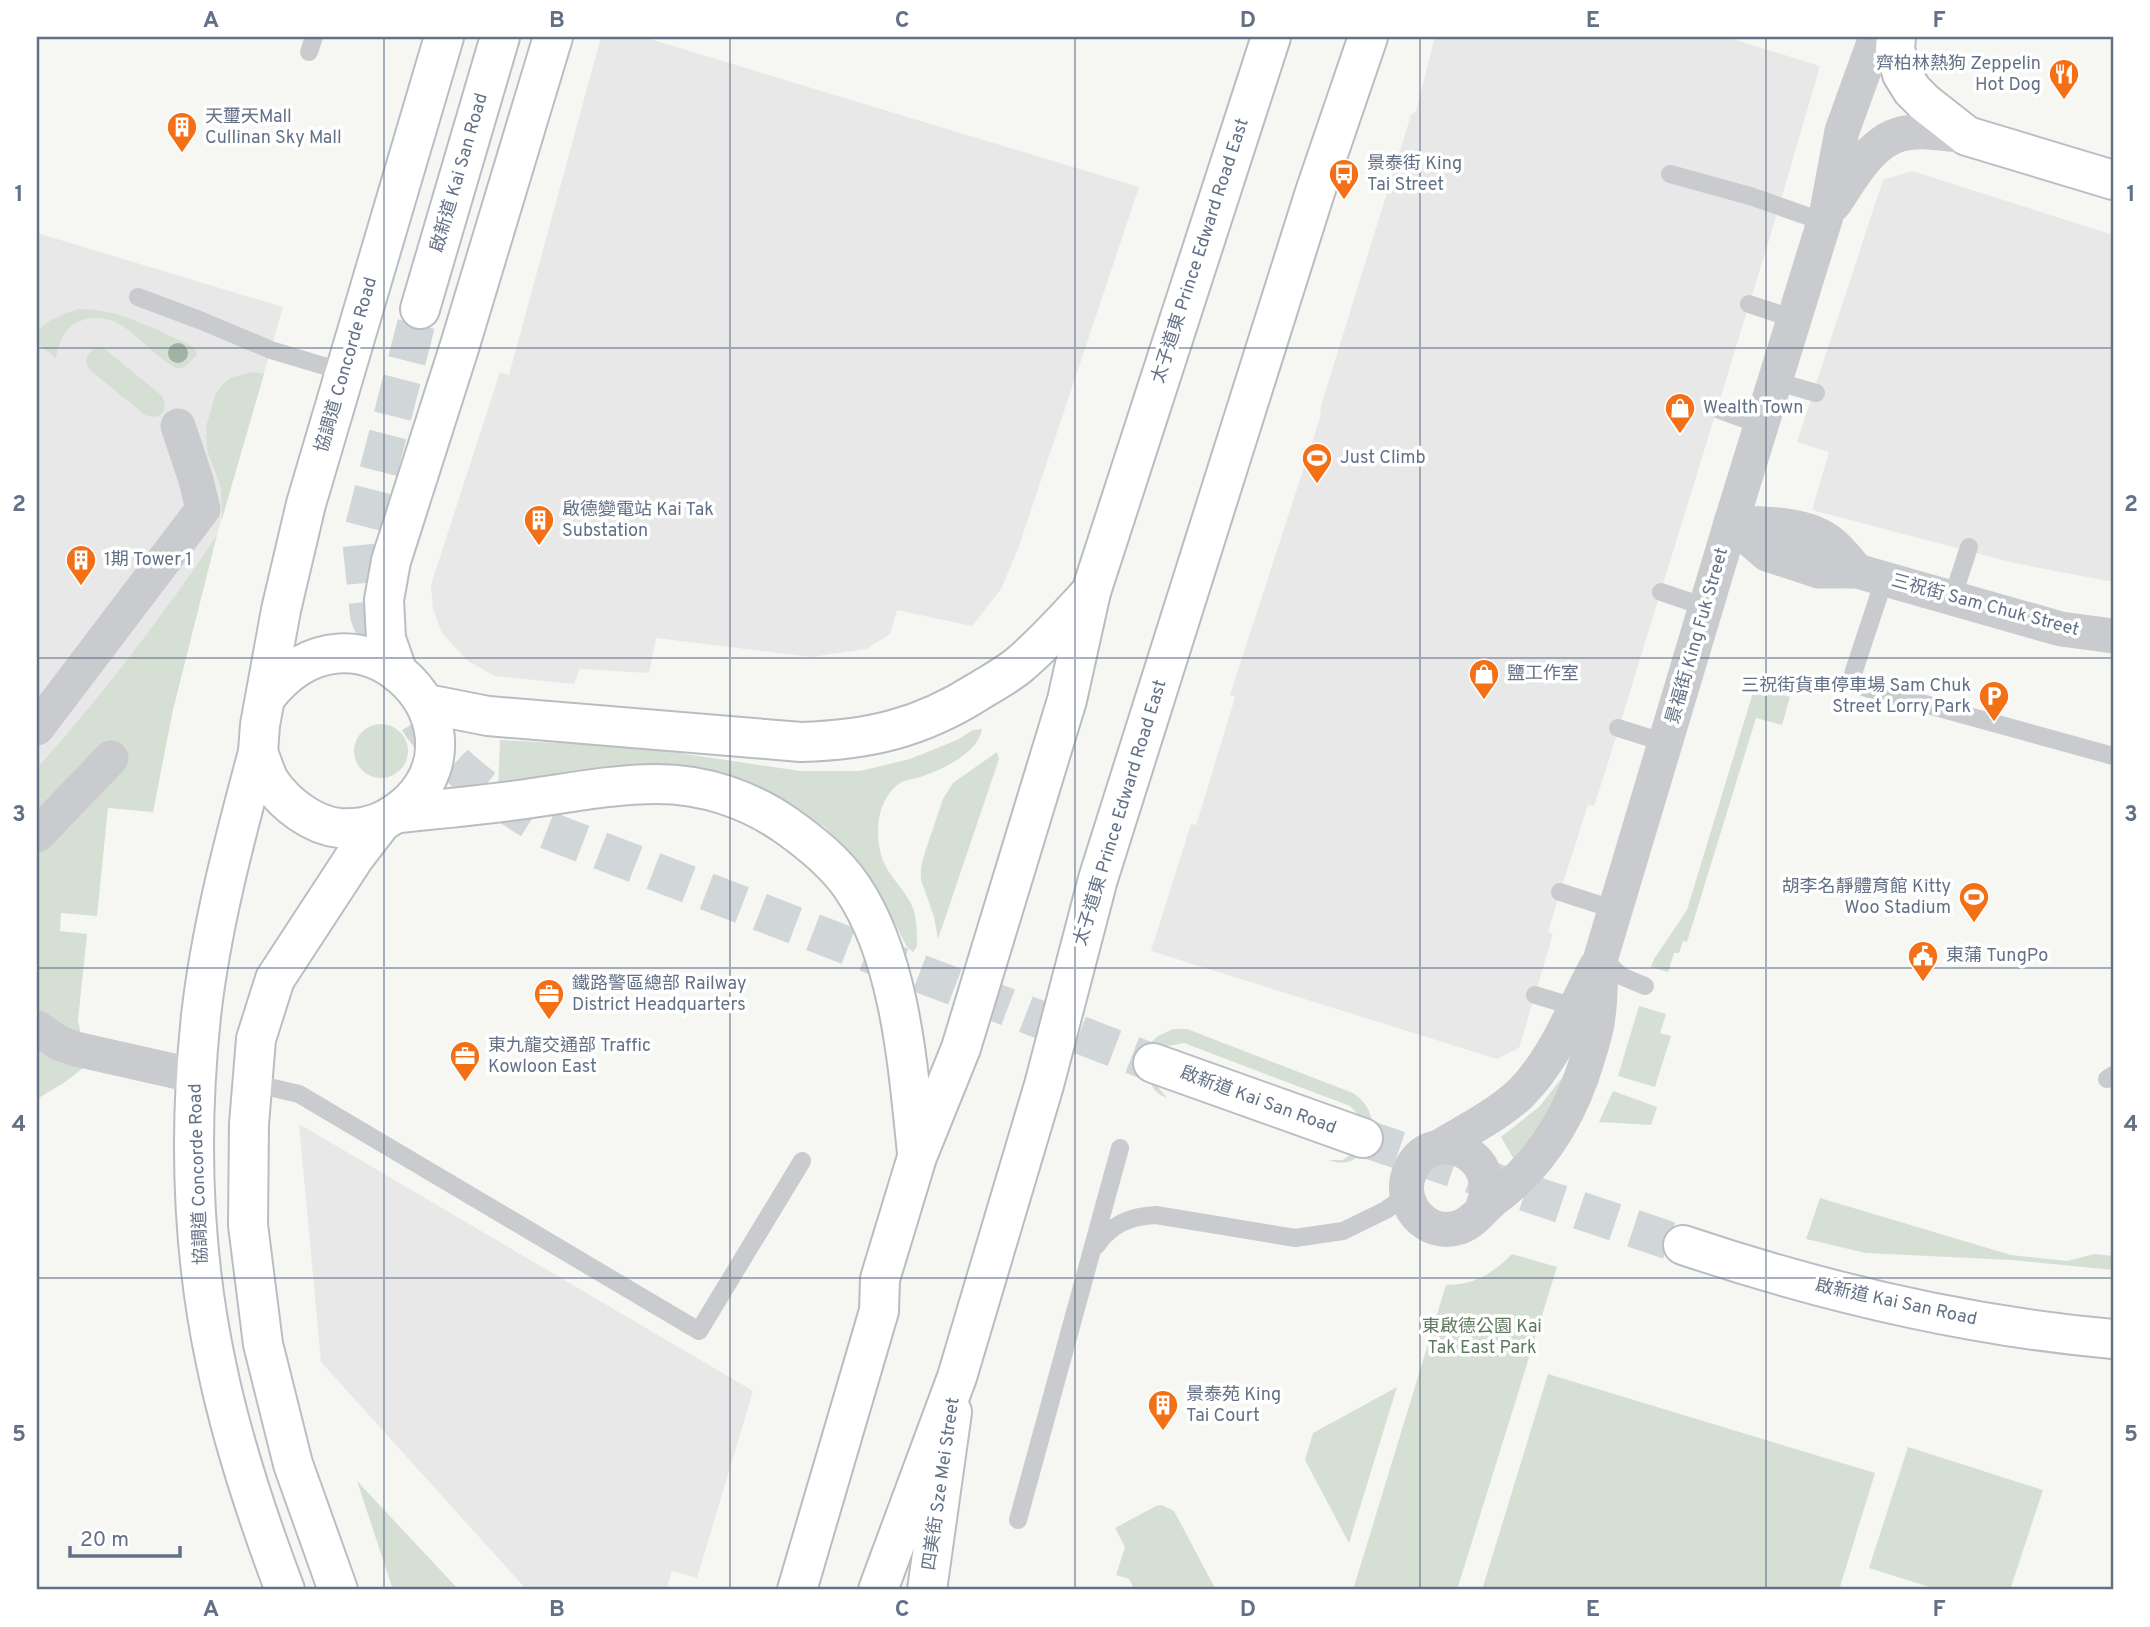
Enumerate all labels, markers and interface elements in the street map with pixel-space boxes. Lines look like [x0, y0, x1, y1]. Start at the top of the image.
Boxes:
text: A [203, 7, 219, 36]
text: B [549, 7, 565, 36]
text: C [895, 7, 909, 36]
text: D [1240, 7, 1256, 36]
text: E [1586, 7, 1600, 36]
text: F [1932, 7, 1946, 36]
place label: 齊柏林熱狗 Zeppelin Hot Dog [1876, 53, 2041, 97]
restaurant icon: 齊柏林熱狗 Zeppelin Hot Dog [2047, 57, 2081, 101]
street label: 啟新道 Kai San Road [426, 91, 494, 255]
place label: 天璽·天Mall Cullinan Sky Mall [205, 106, 342, 150]
building icon: 天璽·天Mall Cullinan Sky Mall [165, 110, 199, 154]
street label: 太子道東 Prince Edward Road East [1147, 116, 1255, 386]
place label: 景泰街 King Tai Street [1367, 153, 1462, 197]
bus stop icon: 景泰街 King Tai Street [1327, 157, 1361, 201]
text: 1 [14, 181, 24, 210]
text: 1 [2126, 181, 2136, 210]
street label: 協調道 Concorde Road [311, 275, 383, 455]
shop icon: Wealth Town [1663, 391, 1697, 435]
place label: Wealth Town [1703, 397, 1803, 420]
sports icon: Just Climb [1300, 441, 1334, 485]
place label: Just Climb [1340, 447, 1426, 470]
text: 2 [12, 491, 26, 520]
text: 2 [2124, 491, 2138, 520]
place label: 啟德變電站 Kai Tak Substation [562, 499, 714, 543]
building icon: 啟德變電站 Kai Tak Substation [522, 503, 556, 547]
building icon: 1期 Tower 1 [64, 543, 98, 587]
street label: 景福街 King Fuk Street [1662, 545, 1734, 727]
place label: 1期 Tower 1 [104, 549, 192, 572]
street label: 三祝街 Sam Chuk Street [1889, 570, 2081, 642]
shop icon: 鹽工作室 [1467, 657, 1501, 701]
place label: 鹽工作室 [1507, 663, 1579, 686]
place label: 三祝街貨車停車場 Sam Chuk Street Lorry Park [1741, 675, 1971, 719]
street label: 太子道東 Prince Edward Road East [1069, 677, 1173, 949]
parking icon: 三祝街貨車停車場 Sam Chuk Street Lorry Park [1977, 679, 2011, 723]
text: 3 [12, 801, 26, 830]
text: 3 [2124, 801, 2138, 830]
place label: 胡李名靜體育館 Kitty Woo Stadium [1782, 876, 1951, 920]
sports icon: 胡李名靜體育館 Kitty Woo Stadium [1957, 880, 1991, 924]
public building icon: 東蒲 TungPo [1906, 939, 1940, 983]
place label: 東蒲 TungPo [1946, 945, 2048, 968]
place label: 鐵路警區總部 Railway District Headquarters [572, 973, 746, 1017]
office icon: 鐵路警區總部 Railway District Headquarters [532, 977, 566, 1021]
place label: 東九龍交通部 Traffic Kowloon East [488, 1035, 651, 1079]
office icon: 東九龍交通部 Traffic Kowloon East [448, 1039, 482, 1083]
street label: 啟新道 Kai San Road [1177, 1062, 1339, 1140]
street label: 協調道 Concorde Road [184, 1083, 214, 1265]
text: 4 [12, 1111, 26, 1140]
text: 4 [2124, 1111, 2138, 1140]
street label: 啟新道 Kai San Road [1813, 1275, 1979, 1331]
park label: 東啟德公園 Kai Tak East Park [1422, 1316, 1542, 1360]
place label: 景泰苑 King Tai Court [1186, 1384, 1281, 1428]
building icon: 景泰苑 King Tai Court [1146, 1388, 1180, 1432]
street label: 四美街 Sze Mei Street [918, 1396, 966, 1572]
text: 5 [12, 1421, 26, 1450]
text: 5 [2124, 1421, 2138, 1450]
scale bar [70, 1515, 180, 1559]
text: 20 m [80, 1527, 129, 1554]
text: A [203, 1596, 219, 1625]
text: B [549, 1596, 565, 1625]
text: C [895, 1596, 909, 1625]
text: D [1240, 1596, 1256, 1625]
text: E [1586, 1596, 1600, 1625]
text: F [1932, 1596, 1946, 1625]

